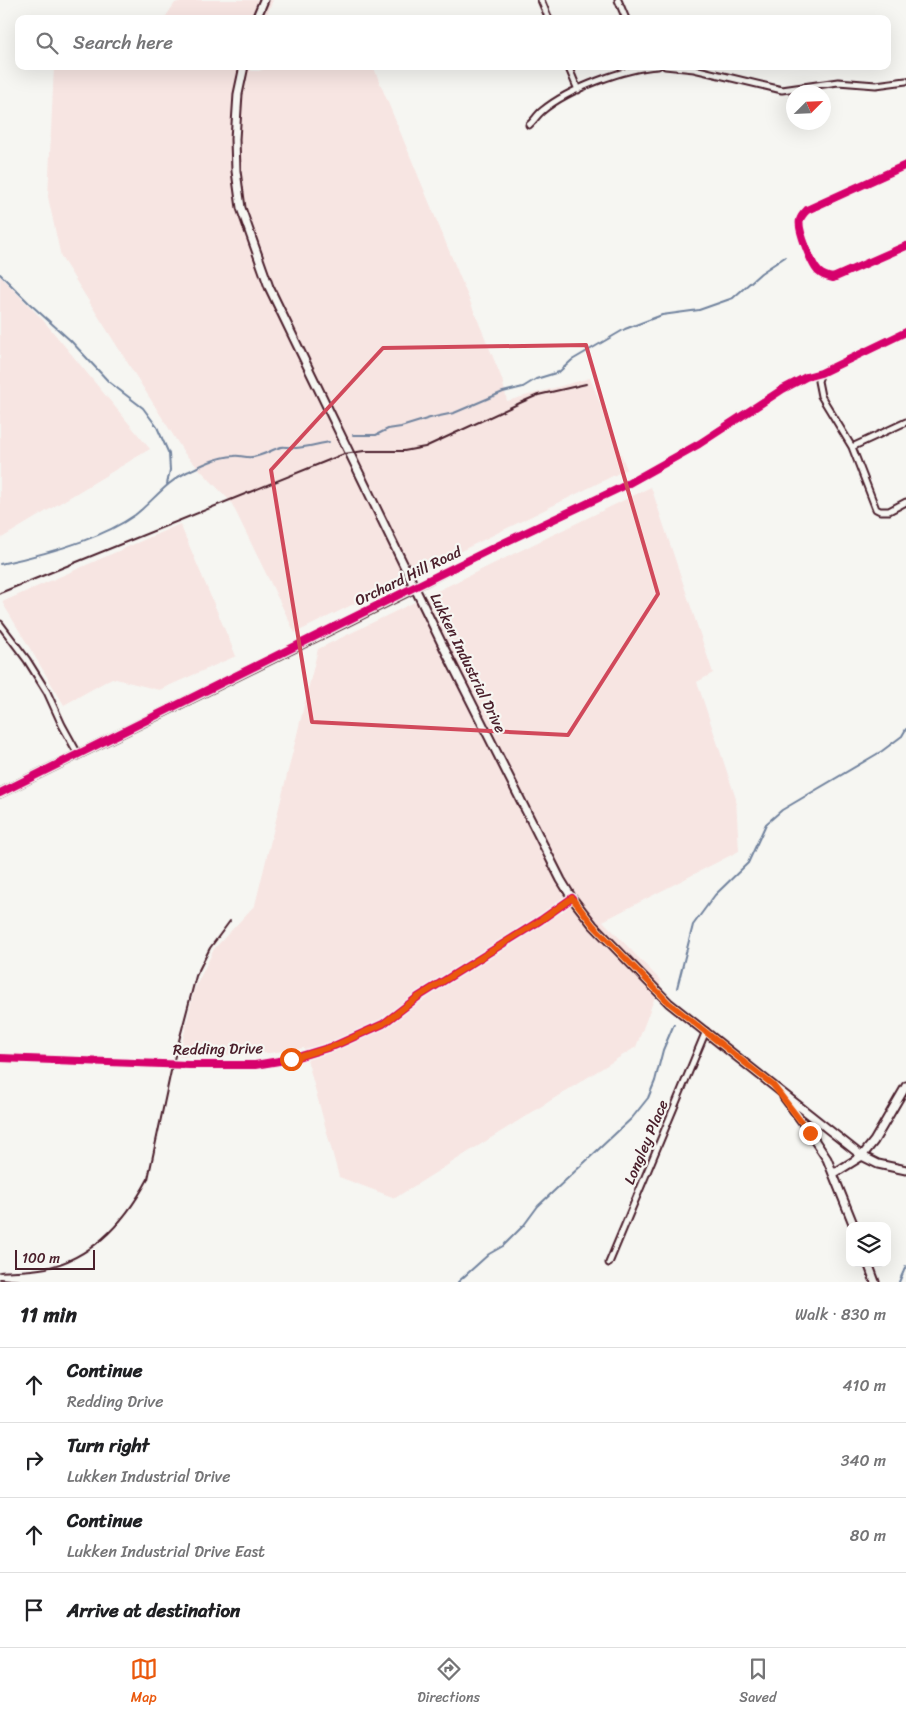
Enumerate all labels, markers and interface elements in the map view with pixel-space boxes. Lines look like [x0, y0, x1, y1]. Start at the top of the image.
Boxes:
search box [15, 15, 891, 70]
text: Search here [73, 26, 173, 59]
icon: search [33, 29, 61, 57]
north arrow [786, 85, 831, 130]
street label: Orchard Hill Road [350, 538, 467, 613]
street label: Lukken Industrial Drive [423, 588, 513, 738]
street label: Redding Drive [173, 1035, 264, 1063]
route start [280, 1048, 303, 1071]
street label: Longley Place [616, 1095, 676, 1189]
route end [799, 1122, 822, 1145]
map controls [846, 1222, 891, 1267]
button: layers [846, 1222, 891, 1267]
text: 100 m [22, 1246, 60, 1271]
scale bar [15, 1247, 95, 1270]
text: 11 min [20, 1296, 77, 1334]
text: Walk · 830 m [795, 1300, 886, 1329]
text: Continue [67, 1354, 143, 1387]
icon: ahead [20, 1371, 48, 1399]
text: 410 m [843, 1371, 886, 1400]
text: Redding Drive [67, 1387, 163, 1416]
text: Turn right [67, 1429, 149, 1462]
icon: right [20, 1446, 48, 1474]
text: 340 m [841, 1446, 886, 1475]
text: Lukken Industrial Drive [67, 1462, 231, 1491]
text: Continue [67, 1504, 143, 1537]
icon: ahead [20, 1521, 48, 1549]
text: 80 m [850, 1521, 886, 1550]
text: Lukken Industrial Drive East [67, 1537, 265, 1566]
text: Arrive at destination [67, 1594, 240, 1627]
icon: arrive [20, 1596, 48, 1624]
tab: Map [130, 1655, 158, 1710]
tab: Directions [417, 1655, 480, 1710]
tab: Saved [739, 1655, 776, 1710]

